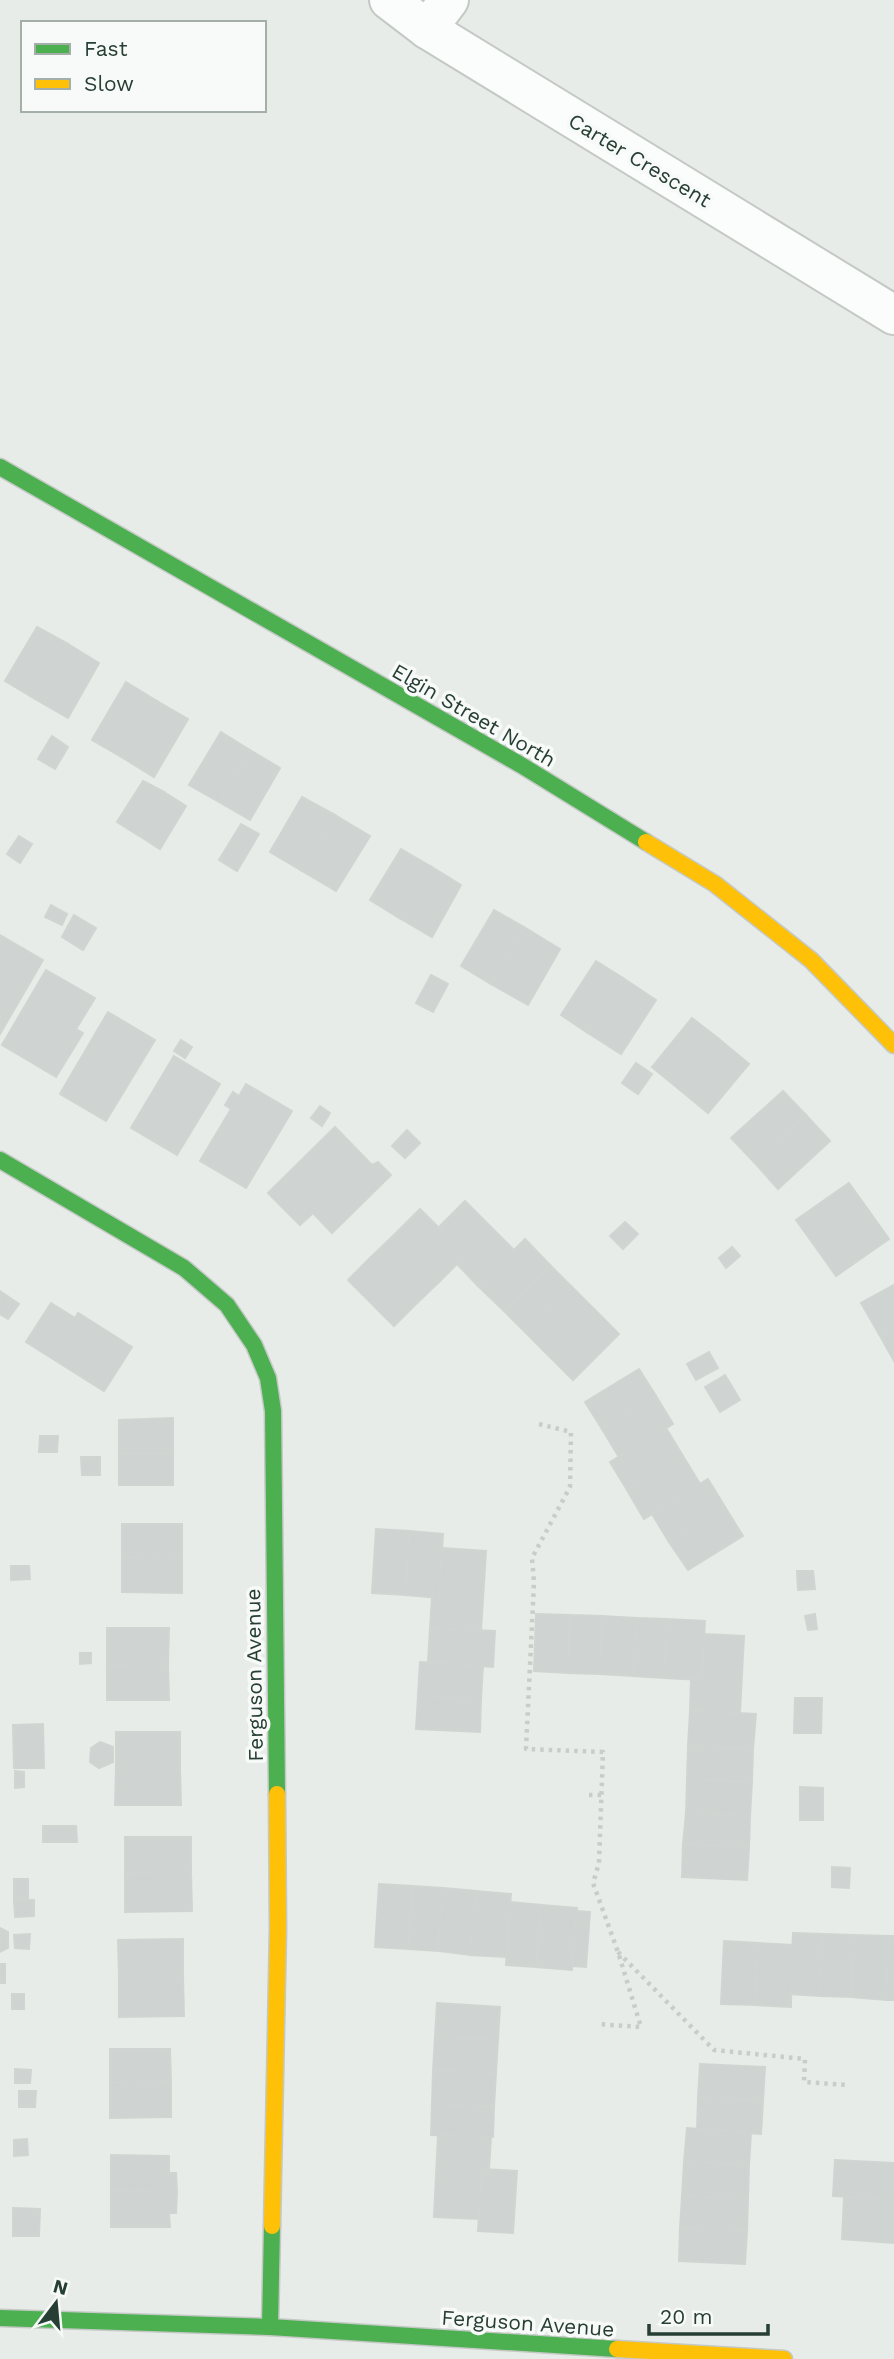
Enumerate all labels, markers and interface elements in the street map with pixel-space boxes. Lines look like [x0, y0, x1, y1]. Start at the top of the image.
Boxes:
legend [21, 21, 266, 112]
text: Fast [84, 36, 128, 61]
text: Slow [84, 71, 134, 96]
street label: Carter Crescent [564, 108, 716, 212]
street label: Elgin Street North [388, 658, 560, 772]
street label: Ferguson Avenue [240, 1588, 268, 1762]
north arrow [21, 2268, 91, 2338]
text: N [51, 2274, 70, 2300]
scale bar [649, 2292, 768, 2336]
street label: Ferguson Avenue [441, 2304, 615, 2342]
text: 20 m [660, 2304, 712, 2329]

